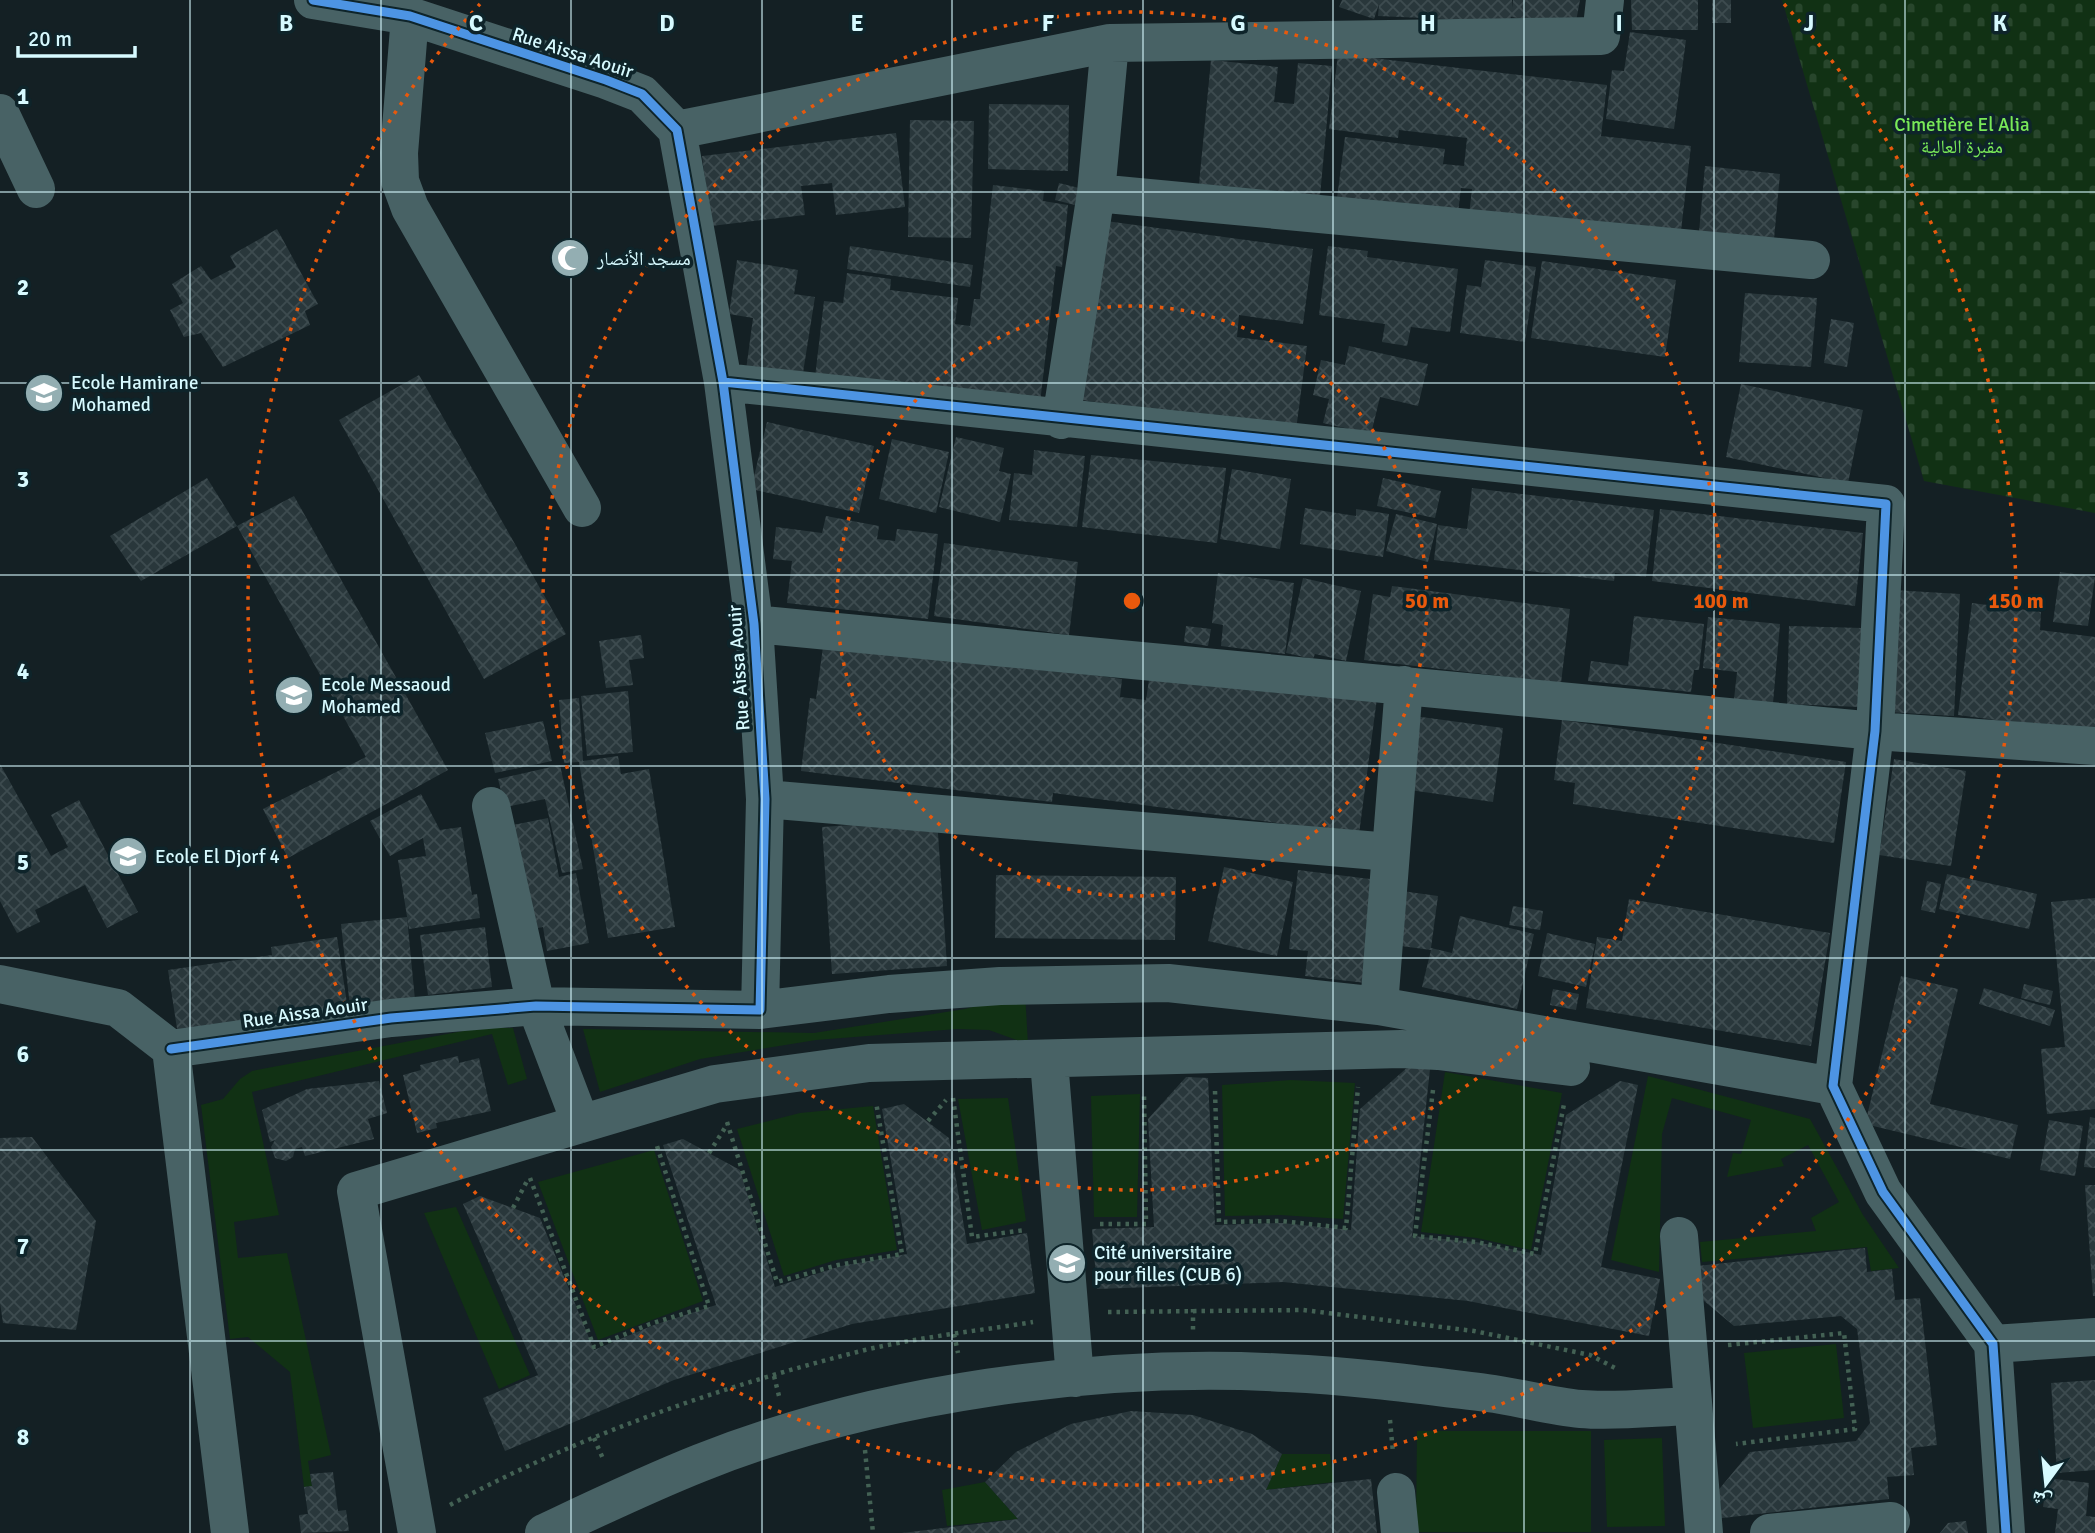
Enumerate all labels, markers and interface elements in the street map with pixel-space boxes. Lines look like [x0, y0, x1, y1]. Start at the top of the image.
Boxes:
text: B [279, 9, 293, 38]
text: C [469, 9, 483, 38]
text: D [659, 9, 675, 38]
text: E [850, 9, 864, 38]
text: F [1042, 9, 1054, 38]
text: G [1230, 9, 1246, 38]
text: H [1420, 9, 1436, 38]
text: I [1615, 9, 1623, 38]
text: J [1804, 9, 1814, 38]
text: K [1993, 9, 2008, 38]
scale bar [18, 14, 135, 58]
street label: Rue Aissa Aouir [509, 22, 636, 84]
text: 20 m [28, 26, 72, 52]
text: 1 [17, 82, 29, 111]
park label: Cimetière El Alia مقبرة العالية [1894, 113, 2030, 159]
mosque icon: مسجد الأنصار [549, 237, 591, 279]
place label: مسجد الأنصار [596, 247, 691, 271]
text: 2 [17, 273, 29, 302]
place label: Ecole Hamirane Mohamed [71, 371, 198, 417]
school or university icon: Ecole Hamirane Mohamed [23, 372, 65, 414]
text: 3 [17, 465, 29, 494]
text: 50 m [1405, 588, 1449, 614]
text: 100 m [1693, 588, 1749, 614]
text: 150 m [1988, 588, 2044, 614]
centre of rings [1120, 589, 1144, 613]
street label: Rue Aissa Aouir [723, 604, 755, 732]
text: 4 [17, 657, 29, 686]
place label: Ecole Messaoud Mohamed [321, 673, 451, 719]
school or university icon: Ecole Messaoud Mohamed [273, 674, 315, 716]
school or university icon: Ecole El Djorf 4 [107, 835, 149, 877]
place label: Ecole El Djorf 4 [155, 845, 280, 869]
text: 5 [17, 848, 29, 877]
street label: Rue Aissa Aouir [241, 992, 369, 1034]
text: 6 [17, 1040, 29, 1069]
text: 7 [17, 1232, 29, 1261]
place label: Cité universitaire pour filles (CUB 6) [1094, 1241, 1242, 1287]
school or university icon: Cité universitaire pour filles (CUB 6) [1046, 1242, 1088, 1284]
text: 8 [17, 1423, 29, 1452]
north arrow [2011, 1449, 2081, 1519]
text: ش [2029, 1485, 2055, 1514]

